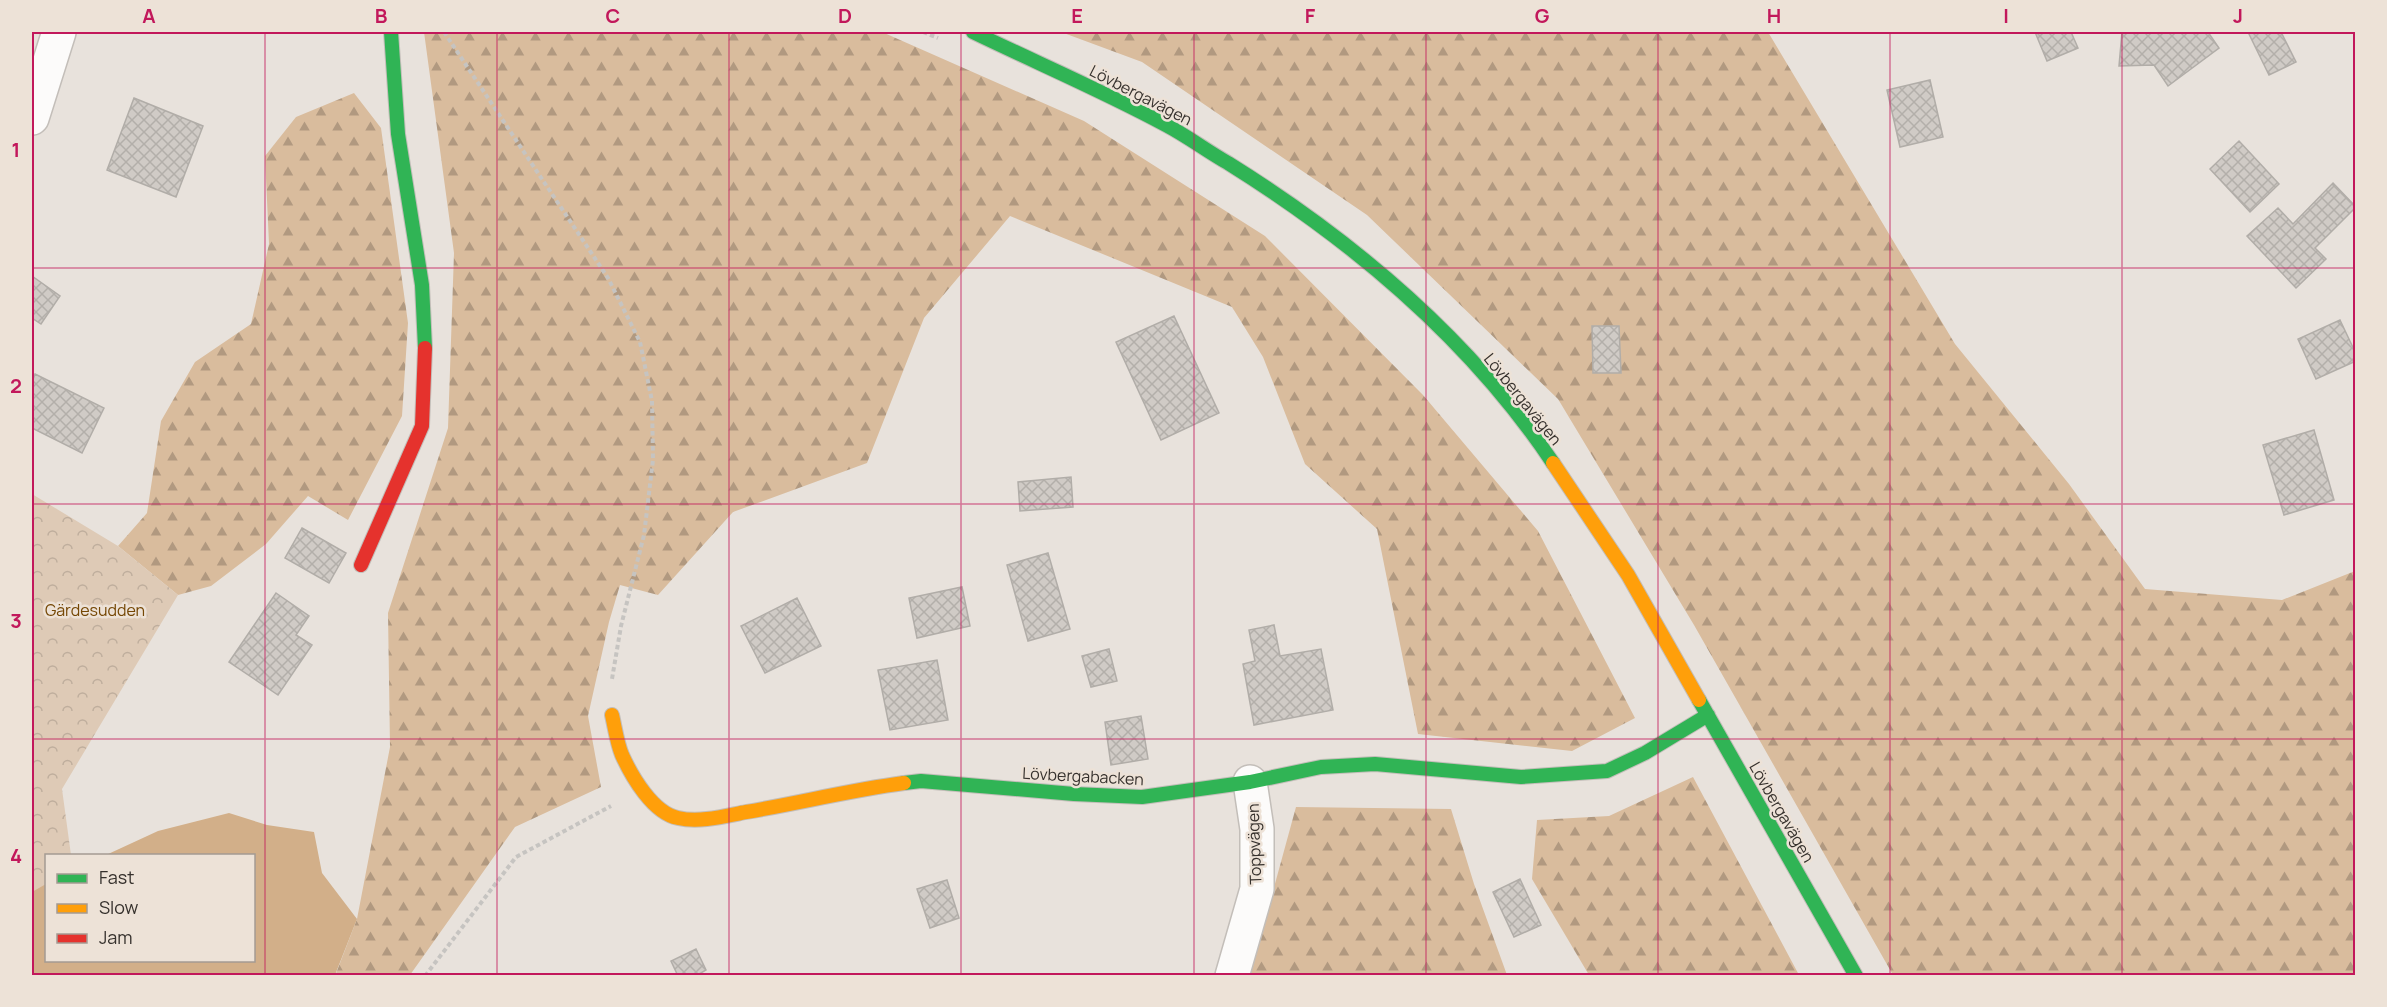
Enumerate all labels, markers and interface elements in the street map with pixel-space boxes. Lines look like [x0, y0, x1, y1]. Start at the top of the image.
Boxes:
text: A [142, 2, 156, 29]
text: B [375, 2, 388, 29]
text: C [606, 2, 620, 29]
text: D [838, 2, 852, 29]
text: E [1071, 2, 1083, 29]
text: F [1305, 2, 1316, 29]
text: G [1535, 2, 1550, 29]
text: H [1767, 2, 1781, 29]
text: I [2003, 2, 2009, 29]
text: J [2233, 2, 2243, 29]
street label: Lövbergavägen [1086, 60, 1196, 130]
text: 1 [12, 136, 20, 163]
street label: Lövbergavägen [1479, 348, 1567, 450]
text: 2 [10, 372, 22, 399]
park label: Gärdesudden [45, 599, 145, 621]
text: 3 [10, 607, 22, 634]
street label: Lövbergavägen [1744, 758, 1820, 866]
street label: Lövbergabacken [1022, 762, 1144, 790]
street label: Toppvägen [1242, 803, 1266, 885]
text: 4 [10, 842, 22, 869]
legend [45, 854, 255, 962]
text: Fast [99, 865, 134, 889]
text: Slow [99, 895, 139, 919]
text: Jam [99, 925, 133, 949]

